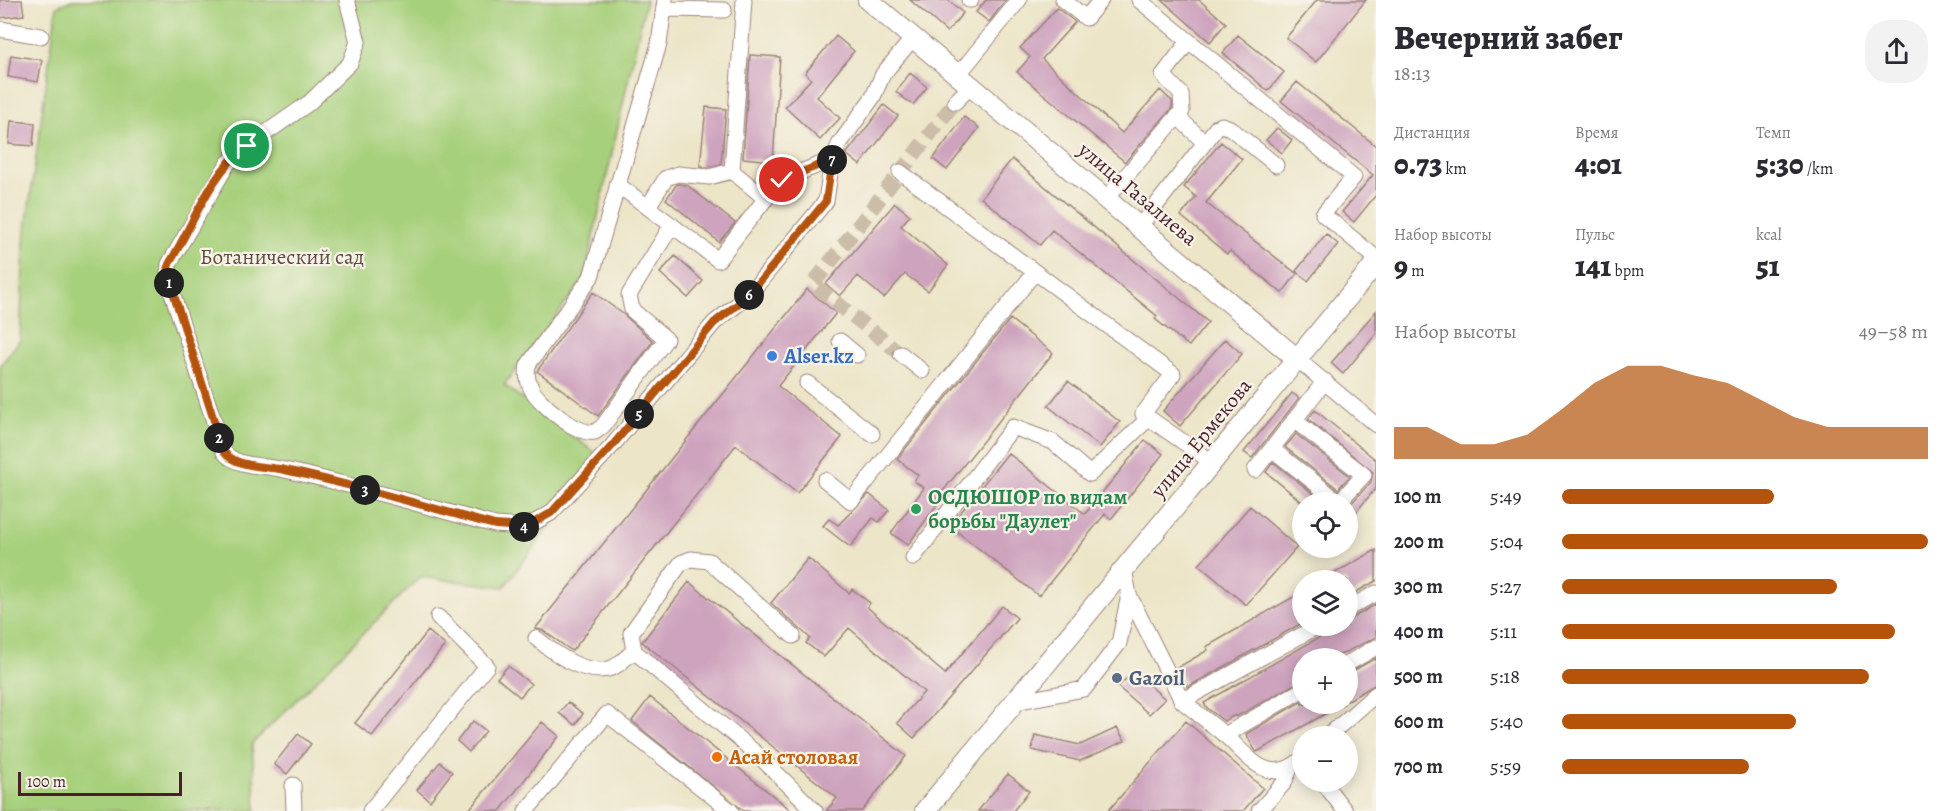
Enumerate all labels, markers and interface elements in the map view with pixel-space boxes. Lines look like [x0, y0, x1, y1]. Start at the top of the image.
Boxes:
text: Вечерний забег [1394, 15, 1623, 60]
button: share [1865, 20, 1928, 83]
text: 18:13 [1394, 60, 1430, 87]
pin [221, 120, 272, 171]
text: Дистанция [1394, 122, 1470, 144]
text: Время [1575, 122, 1619, 144]
text: Темп [1756, 122, 1791, 144]
icon: arrive [230, 129, 263, 162]
street label: улица Газалиева [1072, 135, 1204, 252]
text: 0.73 [1394, 144, 1442, 184]
text: 4:01 [1575, 144, 1622, 184]
text: 5:30 [1756, 144, 1804, 184]
pin: 7 [817, 145, 847, 175]
text: 7 [829, 149, 835, 171]
pin [756, 154, 807, 205]
text: km [1442, 158, 1467, 180]
text: /km [1804, 158, 1833, 180]
icon: check [765, 163, 798, 196]
text: Набор высоты [1394, 224, 1492, 246]
text: Пульс [1575, 224, 1615, 246]
text: kcal [1756, 224, 1782, 246]
park label: Ботанический сад [200, 243, 364, 271]
text: 9 [1394, 246, 1408, 286]
text: 141 [1575, 246, 1611, 286]
text: 51 [1756, 246, 1780, 286]
text: m [1408, 260, 1425, 282]
text: bpm [1611, 260, 1644, 282]
pin: 1 [154, 268, 184, 298]
text: 1 [166, 272, 172, 294]
pin: 6 [734, 280, 764, 310]
text: 6 [745, 284, 753, 306]
text: Набор высоты [1394, 318, 1517, 345]
text: 49–58 m [1859, 318, 1928, 345]
place label: Alser.kz [783, 342, 854, 370]
marker: Alser.kz [765, 349, 779, 363]
street label: улица Ермекова [1144, 372, 1258, 504]
pin: 5 [624, 399, 654, 429]
text: 5 [636, 403, 642, 425]
pin: 2 [204, 423, 234, 453]
text: 2 [215, 427, 223, 449]
pin: 3 [350, 475, 380, 505]
text: 3 [362, 479, 368, 501]
place label: ОСДЮШОР по видам борьбы "Даулет" [928, 483, 1127, 535]
text: 100 m [1394, 483, 1442, 510]
text: 5:49 [1490, 483, 1522, 510]
map controls [1292, 492, 1358, 792]
button: locate [1292, 492, 1358, 558]
marker: ОСДЮШОР по видам борьбы "Даулет" [909, 502, 923, 516]
pin: 4 [509, 512, 539, 542]
text: 4 [520, 516, 528, 538]
text: 200 m [1394, 528, 1444, 555]
text: 5:04 [1490, 528, 1523, 555]
button: layers [1292, 570, 1358, 636]
text: 300 m [1394, 573, 1443, 600]
text: 5:27 [1490, 573, 1521, 600]
text: 400 m [1394, 618, 1444, 645]
text: 5:11 [1490, 618, 1517, 645]
button: + [1292, 648, 1358, 714]
text: 500 m [1394, 663, 1443, 690]
text: 5:18 [1490, 663, 1520, 690]
place label: Gazoil [1129, 664, 1185, 692]
marker: Gazoil [1110, 671, 1124, 685]
text: 600 m [1394, 708, 1444, 735]
text: 5:40 [1490, 708, 1523, 735]
button: − [1292, 726, 1358, 792]
place label: Асай столовая [728, 743, 858, 771]
marker: Асай столовая [710, 750, 724, 764]
text: 700 m [1394, 753, 1443, 780]
text: 5:59 [1490, 753, 1521, 780]
scale bar [18, 769, 182, 796]
text: 100 m [27, 771, 66, 793]

